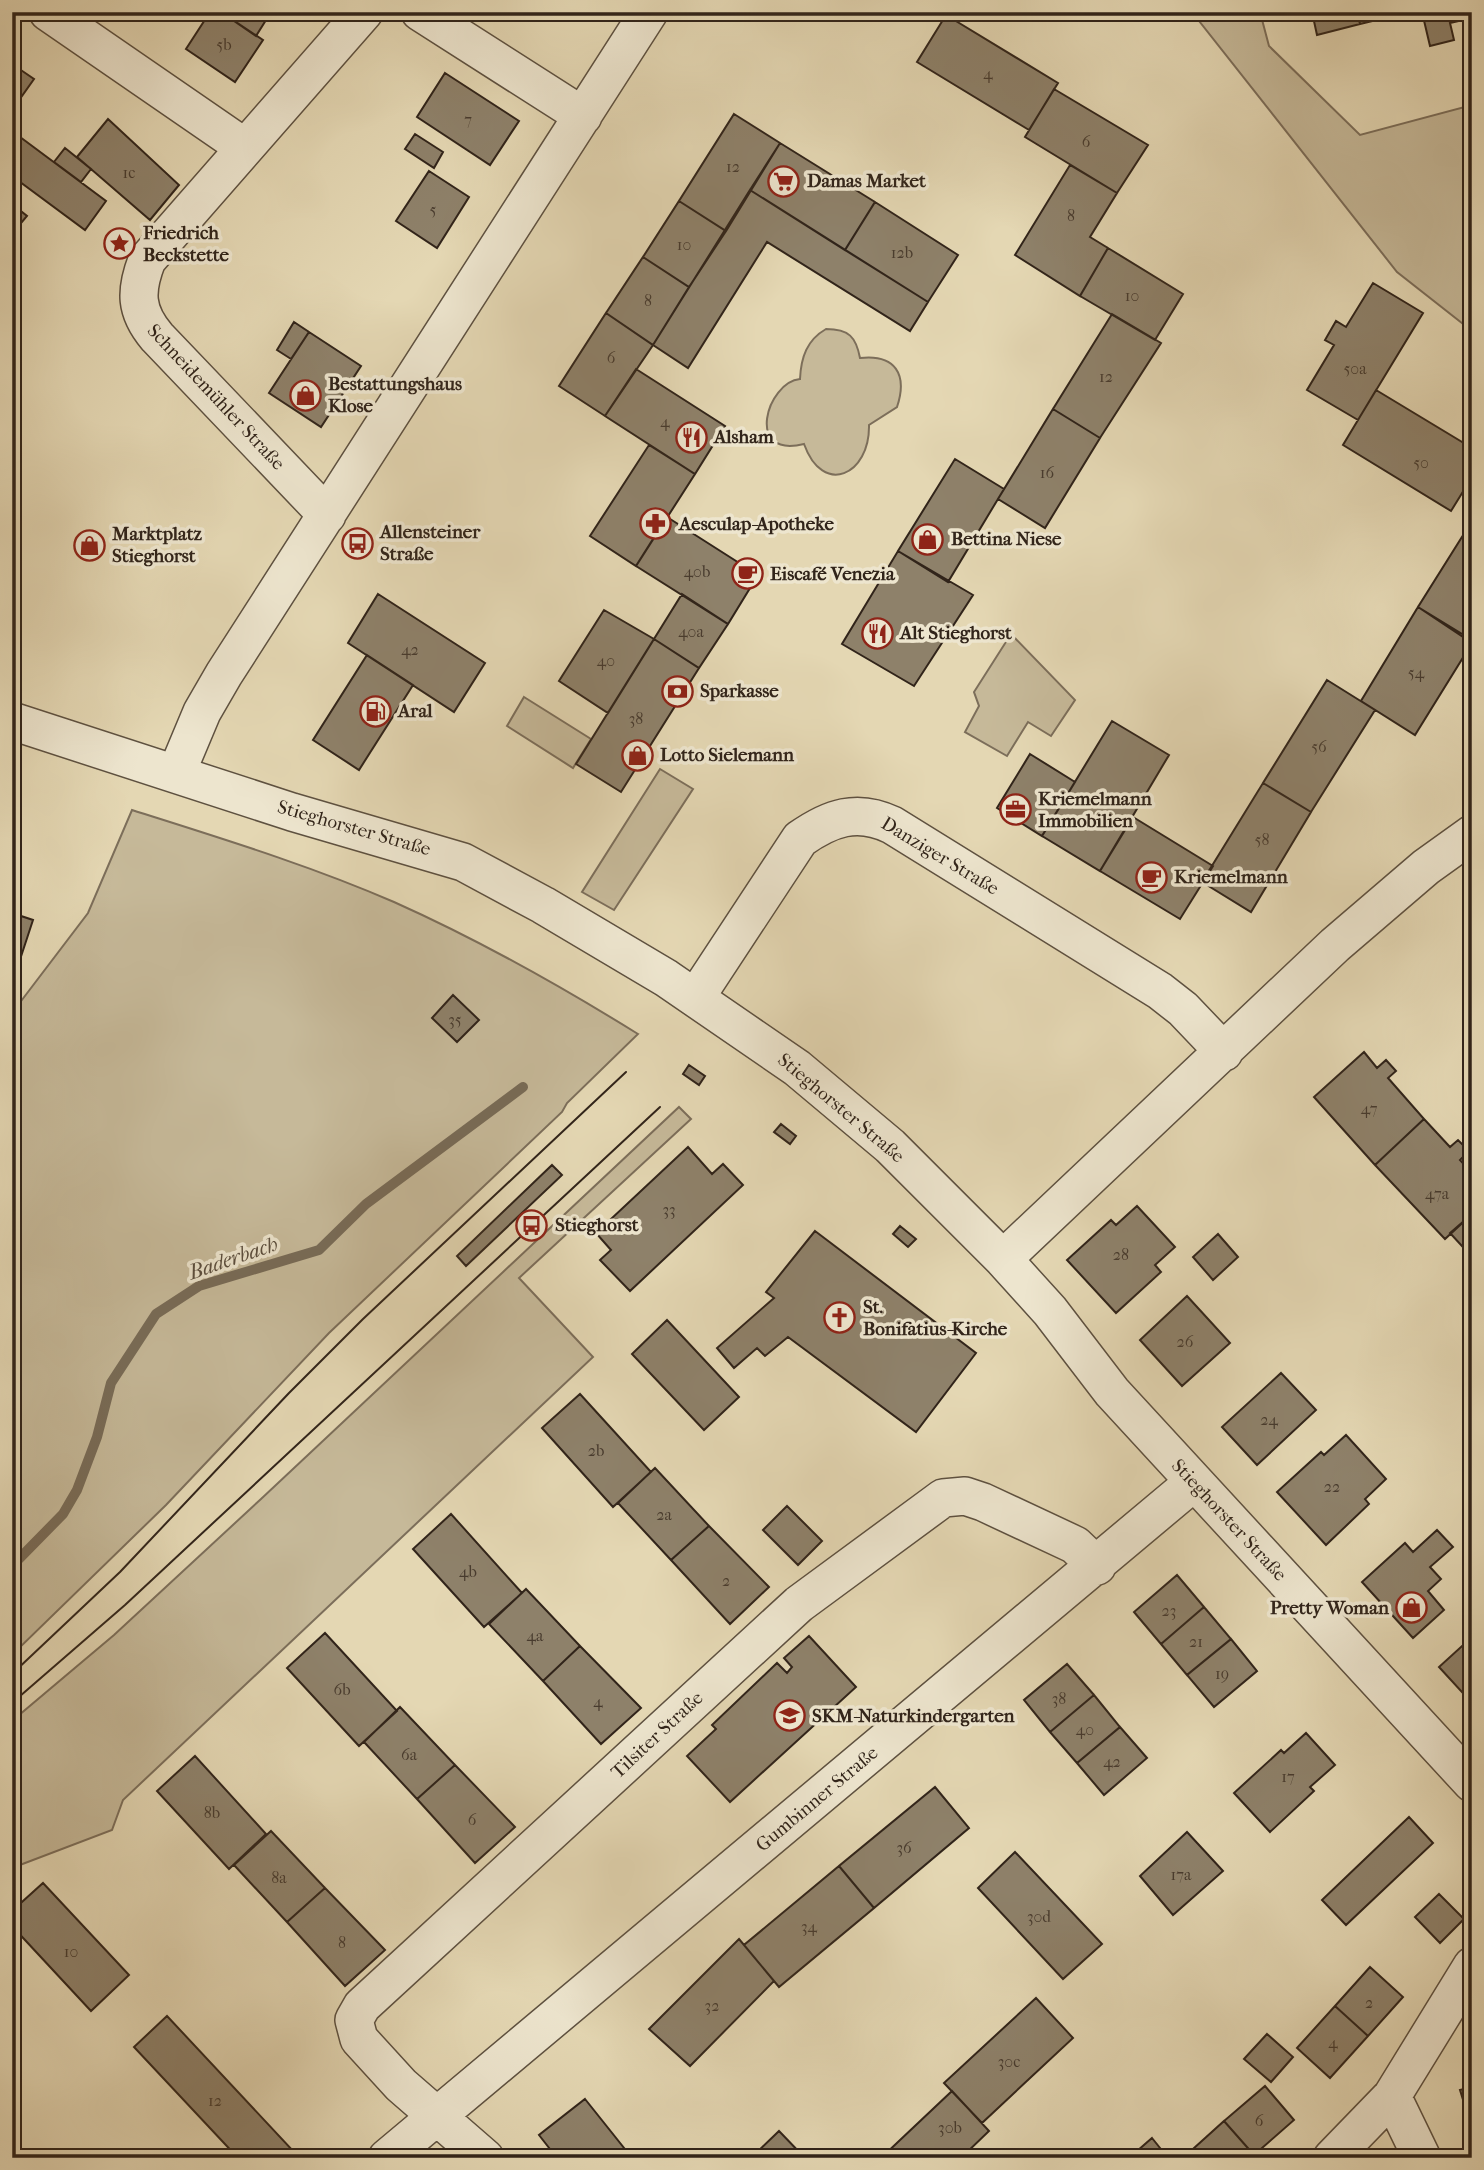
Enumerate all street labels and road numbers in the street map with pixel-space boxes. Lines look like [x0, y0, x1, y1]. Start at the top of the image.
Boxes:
street label: Schneidemühler Straße [143, 320, 289, 474]
street label: Stieghorster Straße [275, 796, 433, 860]
street label: Danziger Straße [877, 812, 1003, 900]
street label: Stieghorster Straße [773, 1049, 909, 1167]
street label: Stieghorster Straße [1167, 1455, 1291, 1585]
street label: Tilsiter Straße [607, 1687, 707, 1783]
street label: Gumbinner Straße [752, 1742, 882, 1856]

